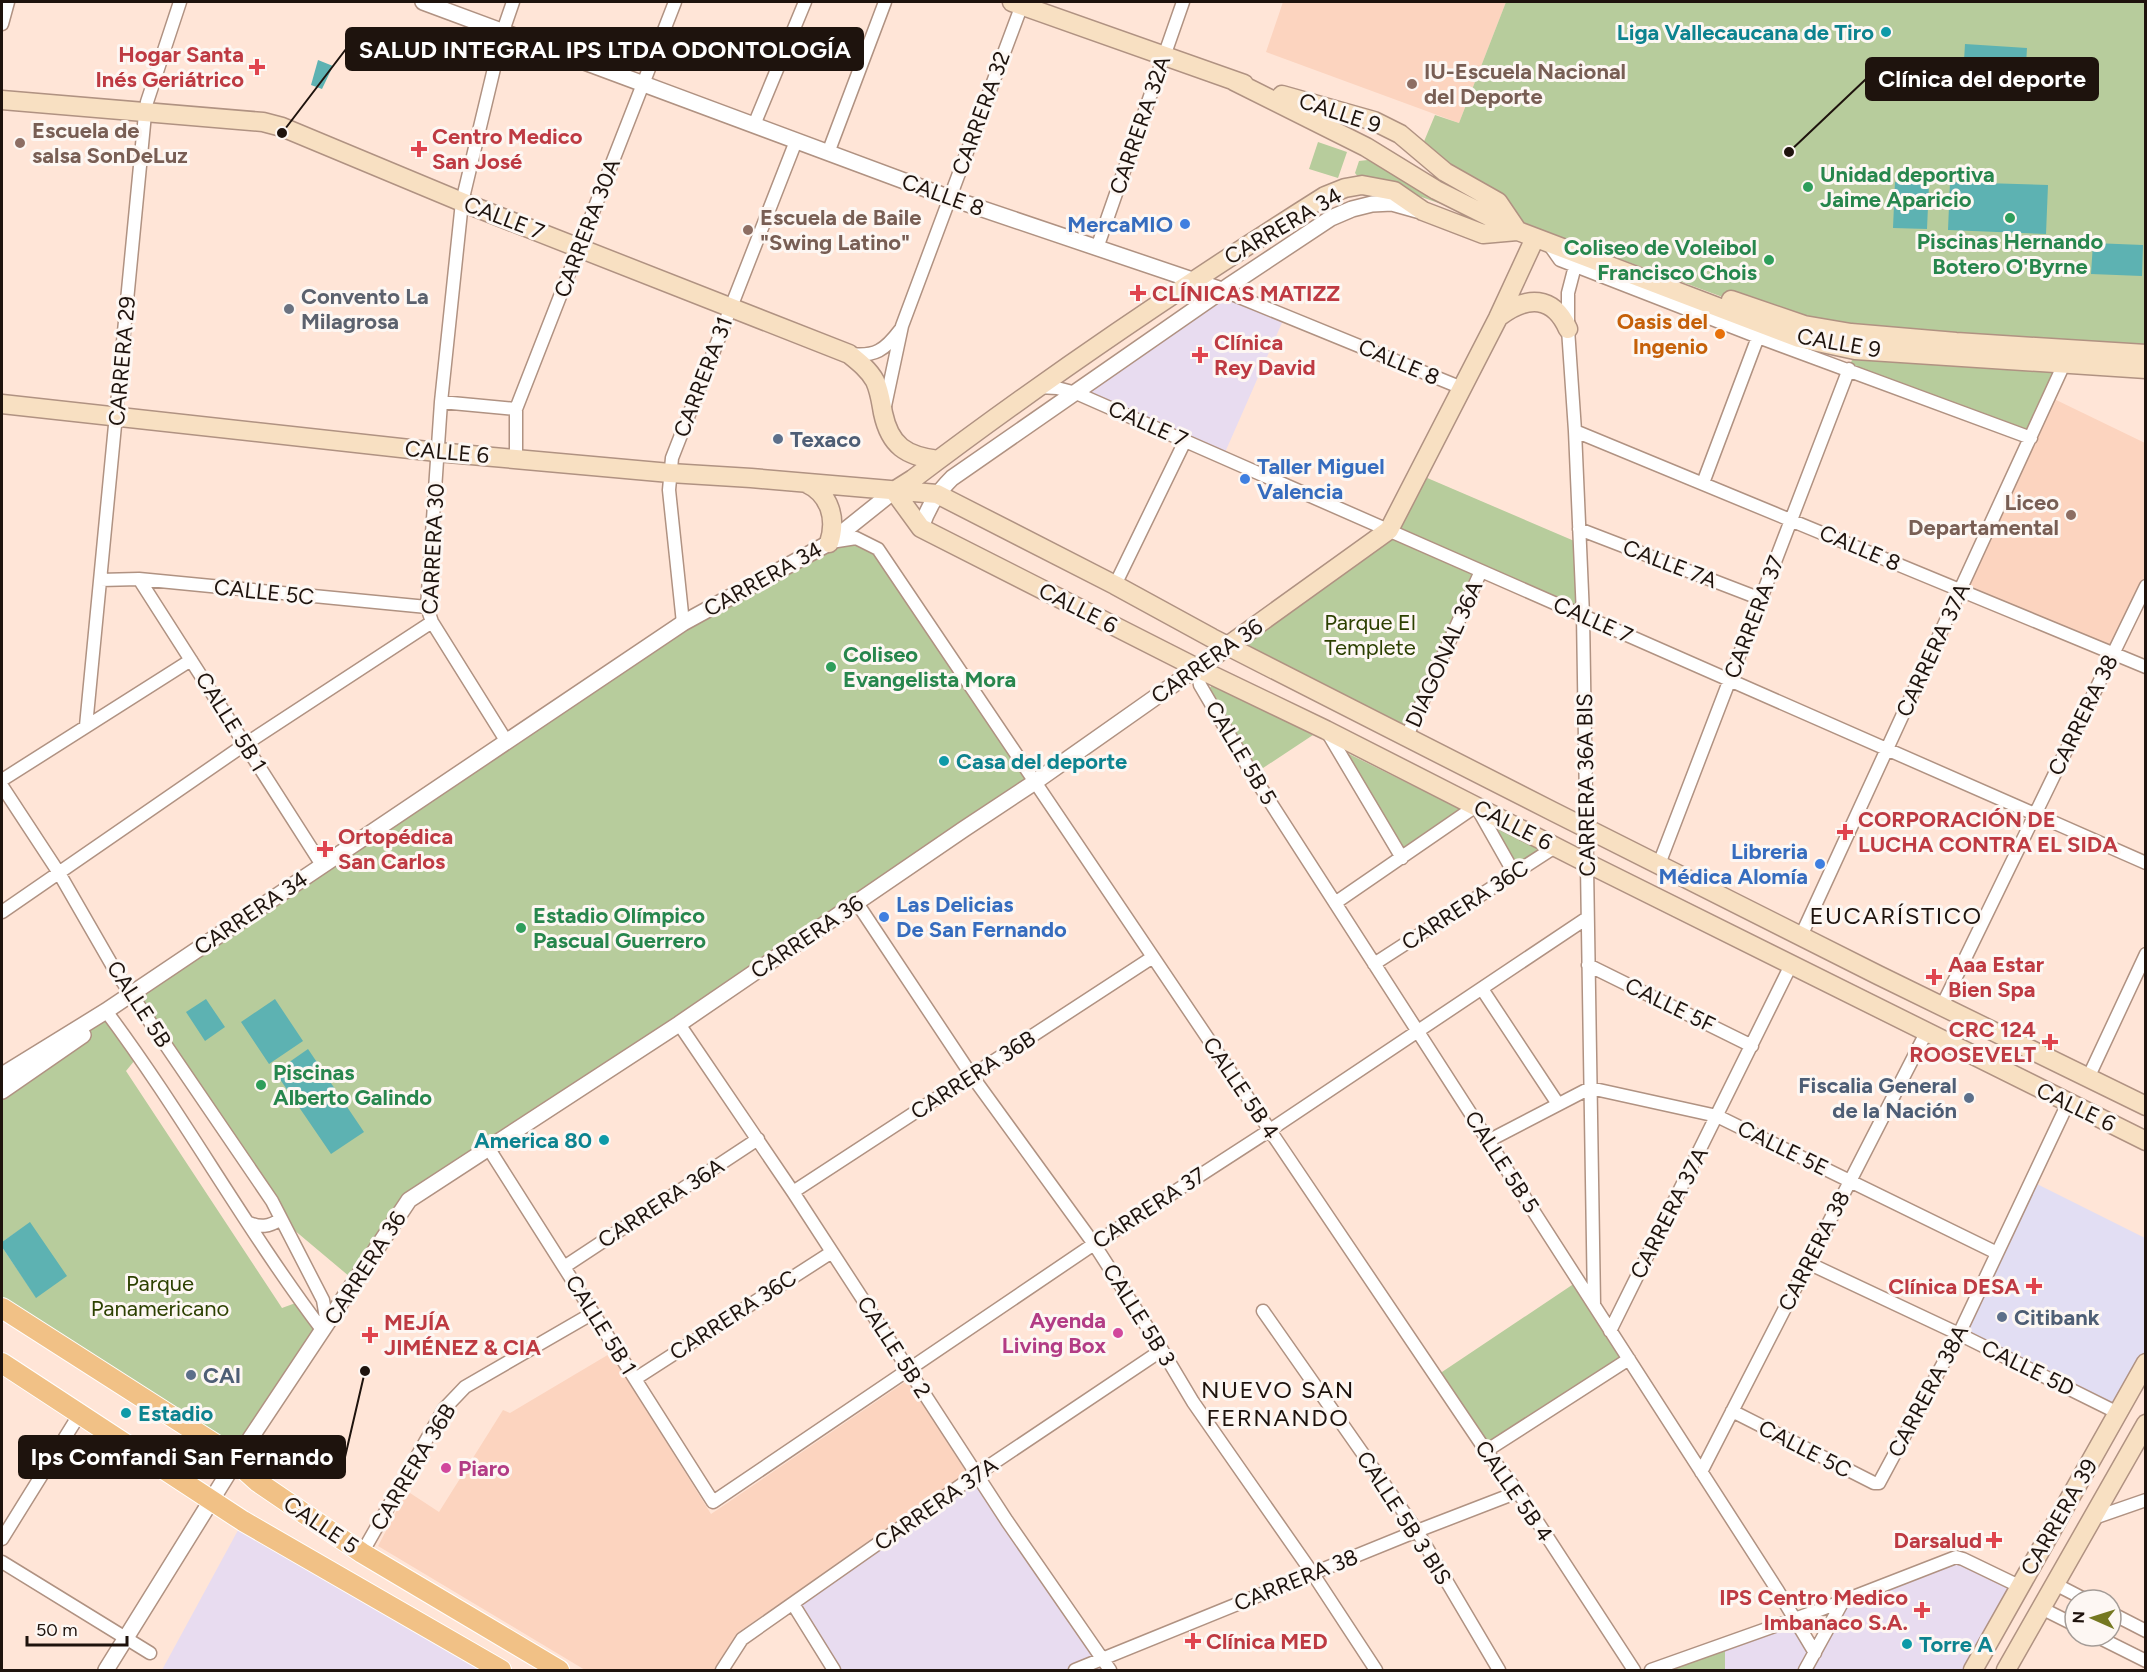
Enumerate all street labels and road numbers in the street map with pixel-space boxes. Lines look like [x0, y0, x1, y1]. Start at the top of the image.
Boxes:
street label: CARRERA 32 [946, 47, 1016, 179]
street label: CARRERA 32A [1104, 52, 1176, 198]
street label: CALLE 9 [1296, 87, 1384, 139]
street label: CARRERA 30A [548, 155, 626, 301]
street label: CALLE 8 [898, 168, 988, 222]
street label: CARRERA 34 [1219, 182, 1347, 270]
street label: CALLE 7 [460, 190, 548, 246]
street label: CARRERA 29 [103, 295, 141, 427]
street label: CARRERA 31 [668, 313, 738, 441]
street label: CALLE 9 [1795, 322, 1883, 364]
street label: CALLE 8 [1354, 333, 1444, 391]
street label: CALLE 7 [1104, 395, 1192, 453]
street label: CALLE 6 [404, 435, 490, 469]
street label: CARRERA 30 [416, 483, 450, 615]
street label: CALLE 8 [1815, 519, 1905, 577]
street label: CALLE 7A [1619, 534, 1721, 594]
street label: CARRERA 34 [699, 535, 827, 623]
street label: CARRERA 37 [1718, 552, 1790, 682]
street label: CALLE 5C [213, 573, 316, 611]
street label: CALLE 6 [1034, 577, 1122, 639]
street label: DIAGONAL 36A [1400, 577, 1488, 731]
street label: CARRERA 37A [1890, 579, 1976, 721]
street label: CALLE 7 [1549, 591, 1637, 649]
street label: CARRERA 36 [1146, 613, 1268, 709]
street label: CARRERA 38 [2042, 650, 2124, 780]
street label: CALLE 5B 1 [190, 667, 272, 777]
street label: CARRERA 36A BIS [1571, 693, 1601, 877]
street label: CALLE 5B 5 [1199, 696, 1283, 810]
street label: CALLE 6 [1469, 794, 1557, 856]
street label: CARRERA 36C [1397, 854, 1534, 956]
street label: CARRERA 34 [189, 865, 313, 961]
street label: CARRERA 36 [746, 889, 868, 985]
street label: CALLE 5B [101, 955, 177, 1053]
street label: CALLE 5F [1621, 972, 1719, 1038]
street label: CARRERA 36B [906, 1025, 1040, 1125]
street label: CALLE 5B 4 [1197, 1032, 1285, 1144]
street label: CALLE 6 [2032, 1076, 2120, 1138]
street label: CALLE 5B 5 [1459, 1106, 1545, 1218]
street label: CALLE 5E [1733, 1114, 1833, 1182]
street label: CARRERA 37A [1624, 1143, 1714, 1283]
street label: CARRERA 36A [593, 1152, 729, 1254]
street label: CARRERA 37 [1087, 1161, 1211, 1255]
street label: CARRERA 38 [1772, 1187, 1856, 1315]
street label: CARRERA 36 [318, 1206, 412, 1330]
street label: CALLE 5B 3 [1097, 1259, 1181, 1371]
street label: CARRERA 36C [665, 1264, 802, 1366]
street label: CALLE 5B 1 [560, 1270, 642, 1380]
street label: CALLE 5B 2 [851, 1291, 937, 1403]
street label: CARRERA 38A [1882, 1320, 1974, 1462]
street label: CALLE 5D [1977, 1334, 2079, 1402]
street label: CARRERA 36B [365, 1399, 461, 1535]
street label: CALLE 5C [1754, 1414, 1856, 1484]
street label: CALLE 5B 4 [1469, 1435, 1559, 1547]
street label: CALLE 5B 3 BIS [1351, 1446, 1457, 1590]
street label: CARRERA 37A [869, 1452, 1003, 1556]
street label: CARRERA 39 [2015, 1454, 2103, 1580]
street label: CALLE 5 [278, 1490, 364, 1560]
street label: CARRERA 38 [1230, 1543, 1362, 1617]

